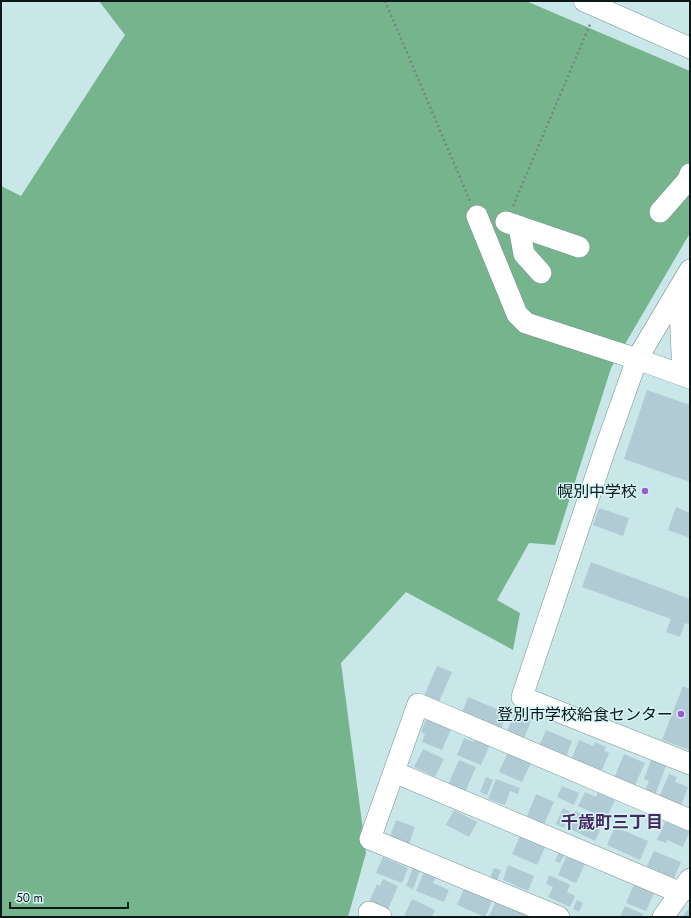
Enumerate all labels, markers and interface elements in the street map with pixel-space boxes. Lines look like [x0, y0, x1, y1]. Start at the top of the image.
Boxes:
place label: 幌別中学校 [557, 480, 637, 503]
marker: 幌別中学校 [640, 486, 650, 496]
place label: 登別市学校給食センター [497, 703, 673, 726]
marker: 登別市学校給食センター [676, 709, 686, 719]
district label: 千歳町三丁目 [561, 810, 663, 834]
scale bar [10, 884, 128, 910]
text: 50 m [16, 889, 43, 907]

